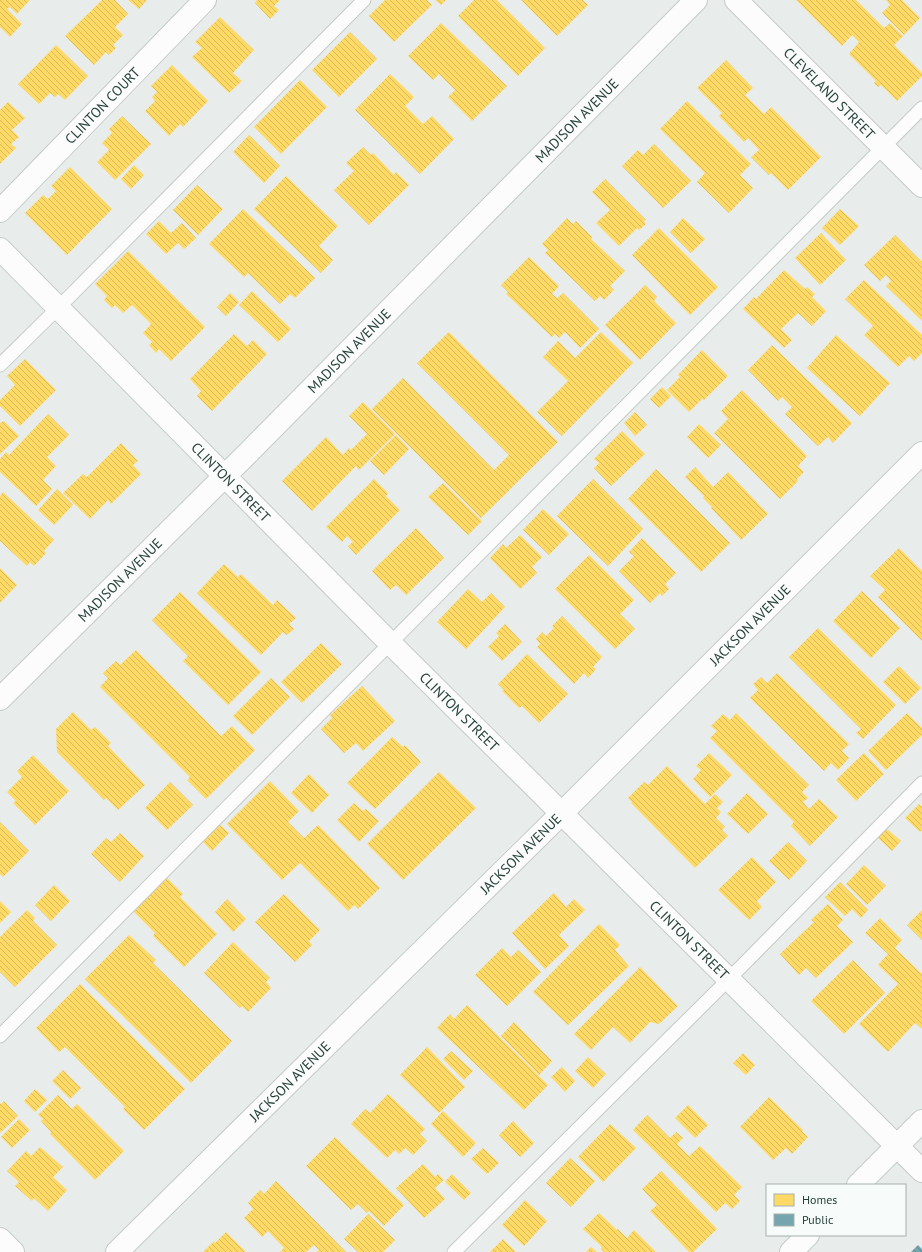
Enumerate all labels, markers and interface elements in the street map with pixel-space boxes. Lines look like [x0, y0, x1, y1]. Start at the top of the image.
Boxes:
street label: CLEVELAND STREET [780, 44, 879, 143]
street label: CLINTON COURT [61, 63, 144, 148]
street label: MADISON AVENUE [531, 75, 622, 166]
street label: MADISON AVENUE [303, 305, 395, 397]
street label: CLINTON STREET [187, 438, 274, 526]
street label: MADISON AVENUE [74, 534, 166, 626]
street label: JACKSON AVENUE [705, 581, 794, 670]
street label: CLINTON STREET [416, 668, 503, 755]
street label: JACKSON AVENUE [475, 810, 565, 899]
street label: CLINTON STREET [646, 897, 733, 984]
street label: JACKSON AVENUE [245, 1037, 335, 1126]
legend [766, 1184, 906, 1236]
text: Homes [802, 1192, 837, 1207]
text: Public [802, 1212, 834, 1227]

